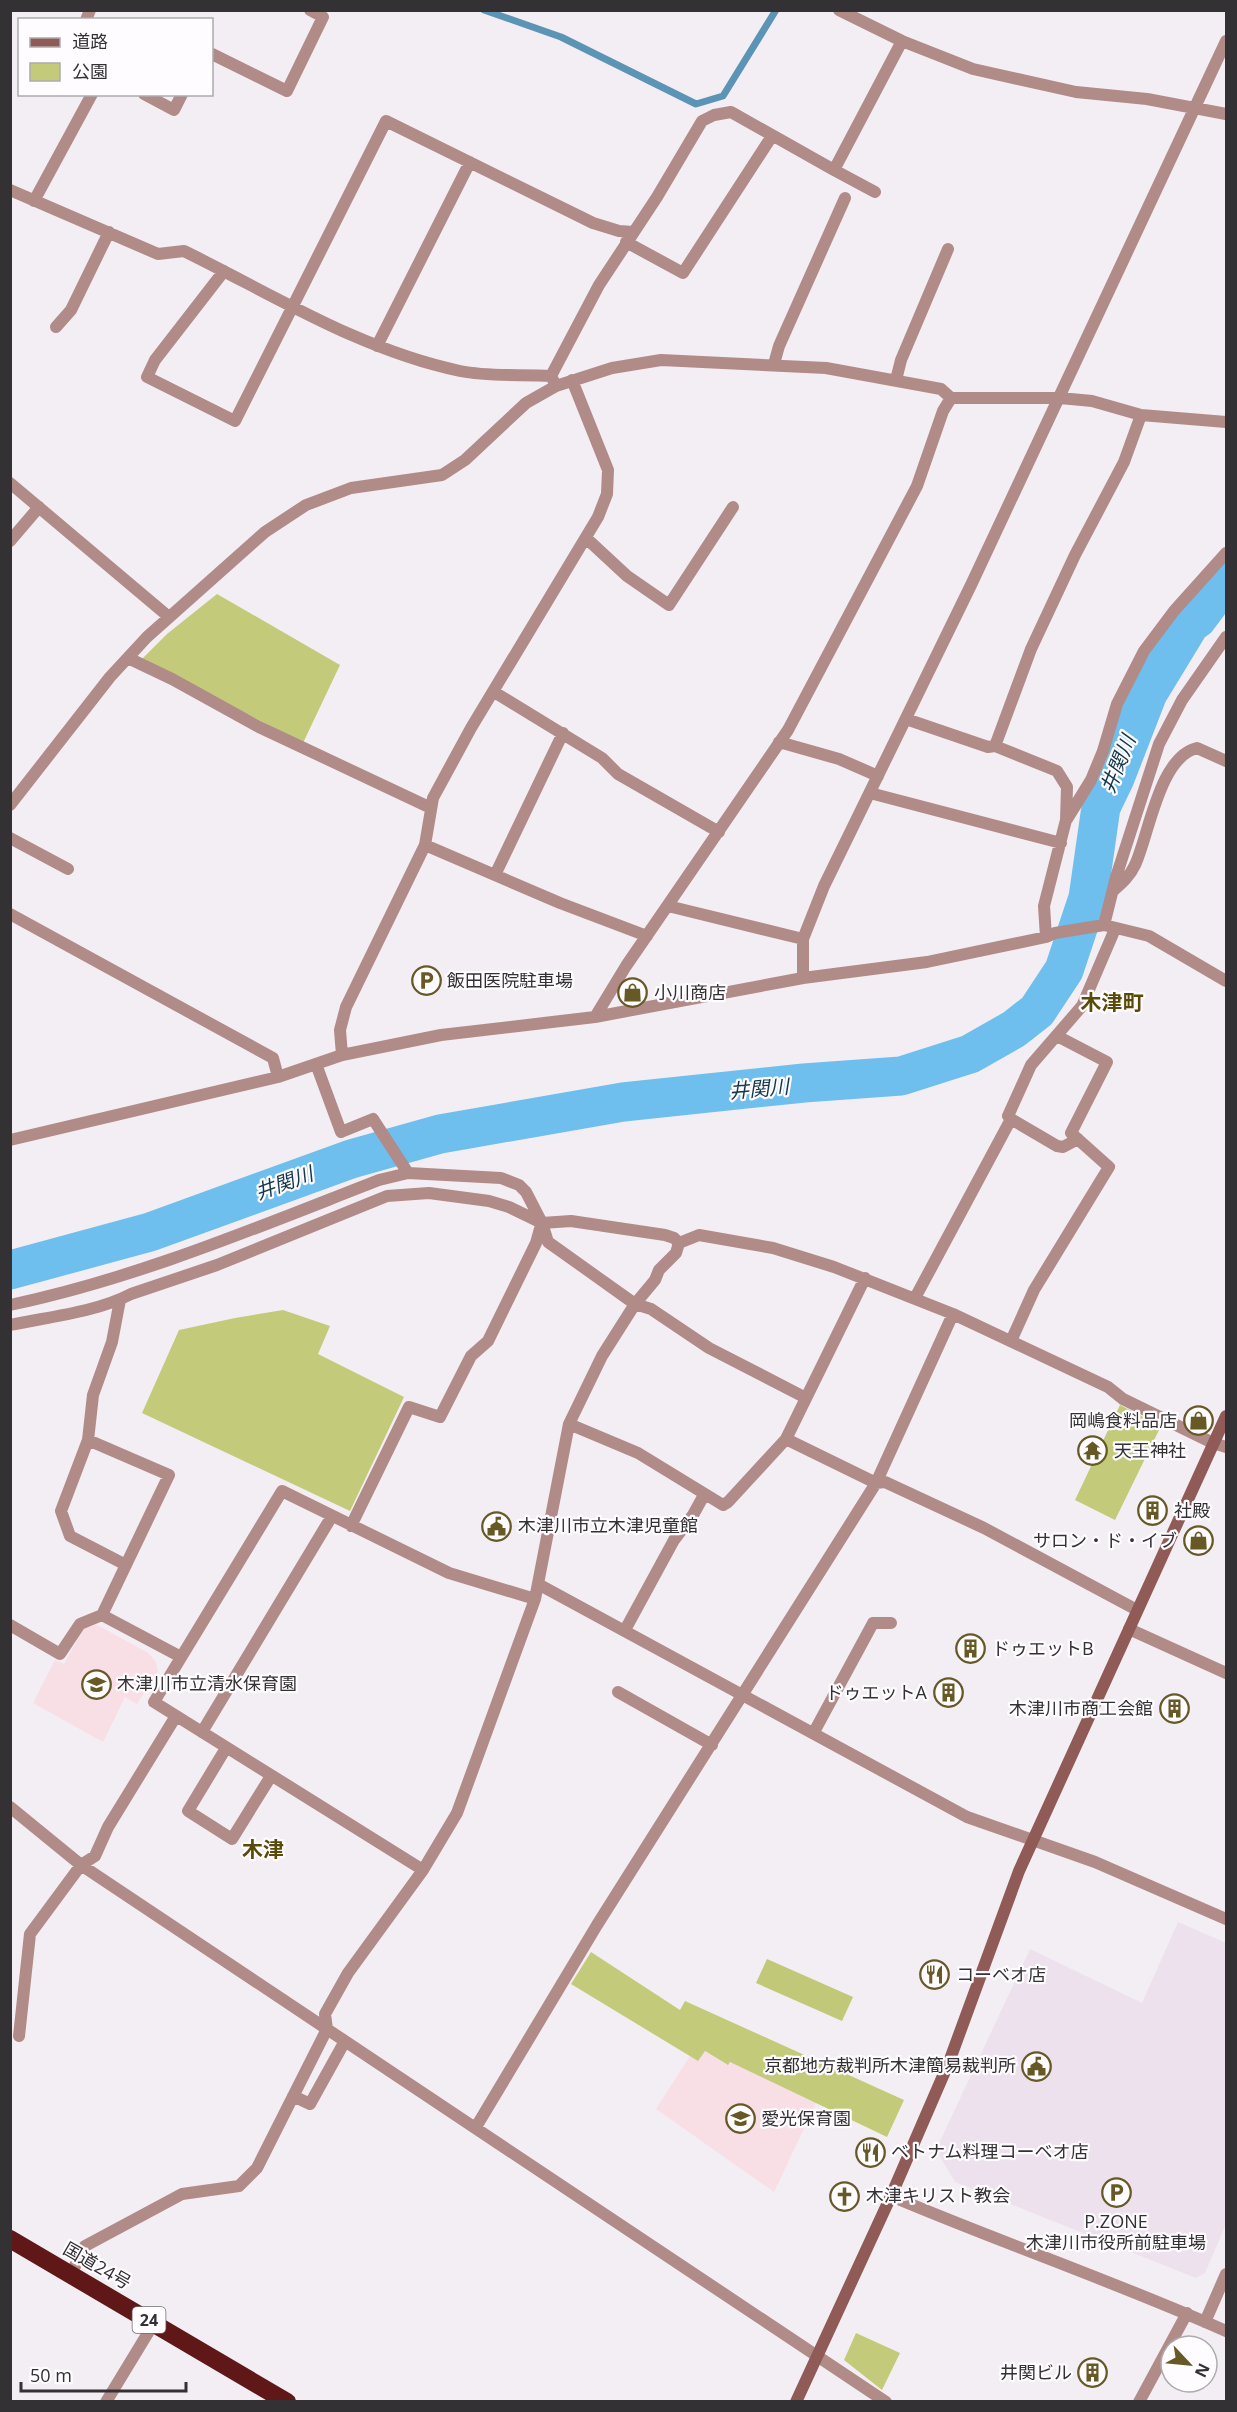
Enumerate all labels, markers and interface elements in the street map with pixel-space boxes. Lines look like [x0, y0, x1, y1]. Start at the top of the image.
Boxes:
legend [18, 18, 213, 96]
text: 道路 [72, 29, 108, 53]
text: 公園 [72, 59, 108, 83]
water label: 井関川 [1094, 729, 1142, 797]
parking icon: 飯田医院駐車場 [410, 965, 442, 997]
place label: 飯田医院駐車場 [447, 968, 573, 992]
shop icon: 小川商店 [617, 977, 649, 1009]
place label: 小川商店 [654, 980, 726, 1004]
district label: 木津町 [1081, 988, 1144, 1016]
water label: 井関川 [728, 1072, 792, 1105]
water label: 井関川 [251, 1159, 319, 1205]
shop icon: 岡嶋食料品店 [1182, 1405, 1214, 1437]
place label: 岡嶋食料品店 [1069, 1408, 1177, 1432]
temple icon: 天王神社 [1077, 1435, 1109, 1467]
place label: 天王神社 [1114, 1438, 1186, 1462]
building icon: 社殿 [1137, 1495, 1169, 1527]
place label: 社殿 [1174, 1498, 1210, 1522]
public building icon: 木津川市立木津児童館 [481, 1510, 513, 1542]
place label: 木津川市立木津児童館 [518, 1513, 698, 1537]
shop icon: サロン・ド・イブ [1182, 1525, 1214, 1557]
place label: サロン・ド・イブ [1033, 1528, 1177, 1552]
building icon: ドゥエットB [955, 1633, 987, 1665]
place label: ドゥエットB [992, 1636, 1094, 1660]
school or university icon: 木津川市立清水保育園 [80, 1668, 112, 1700]
place label: 木津川市立清水保育園 [117, 1671, 297, 1695]
building icon: ドゥエットA [932, 1677, 964, 1709]
place label: ドゥエットA [826, 1680, 928, 1704]
building icon: 木津川市商工会館 [1158, 1693, 1190, 1725]
place label: 木津川市商工会館 [1009, 1696, 1153, 1720]
district label: 木津 [242, 1835, 284, 1863]
restaurant icon: コーベオ店 [919, 1959, 951, 1991]
place label: コーベオ店 [956, 1962, 1046, 1986]
public building icon: 京都地方裁判所木津簡易裁判所 [1021, 2050, 1053, 2082]
place label: 京都地方裁判所木津簡易裁判所 [764, 2053, 1016, 2077]
school or university icon: 愛光保育園 [724, 2103, 756, 2135]
place label: 愛光保育園 [761, 2106, 851, 2130]
restaurant icon: ベトナム料理コーベオ店 [854, 2136, 886, 2168]
place label: ベトナム料理コーベオ店 [891, 2139, 1088, 2163]
parking icon: P.ZONE 木津川市役所前駐車場 [1100, 2177, 1132, 2209]
church icon: 木津キリスト教会 [829, 2180, 861, 2212]
place label: 木津キリスト教会 [866, 2183, 1010, 2207]
place label: P.ZONE 木津川市役所前駐車場 [1026, 2209, 1206, 2254]
street label: 国道24号 [59, 2236, 136, 2294]
road number: 24 [132, 2307, 166, 2333]
north arrow [1159, 2334, 1219, 2394]
scale bar [21, 2355, 186, 2393]
building icon: 井関ビル [1077, 2357, 1109, 2389]
place label: 井関ビル [1000, 2360, 1072, 2384]
text: N [1190, 2360, 1215, 2381]
text: 50 m [30, 2363, 72, 2387]

